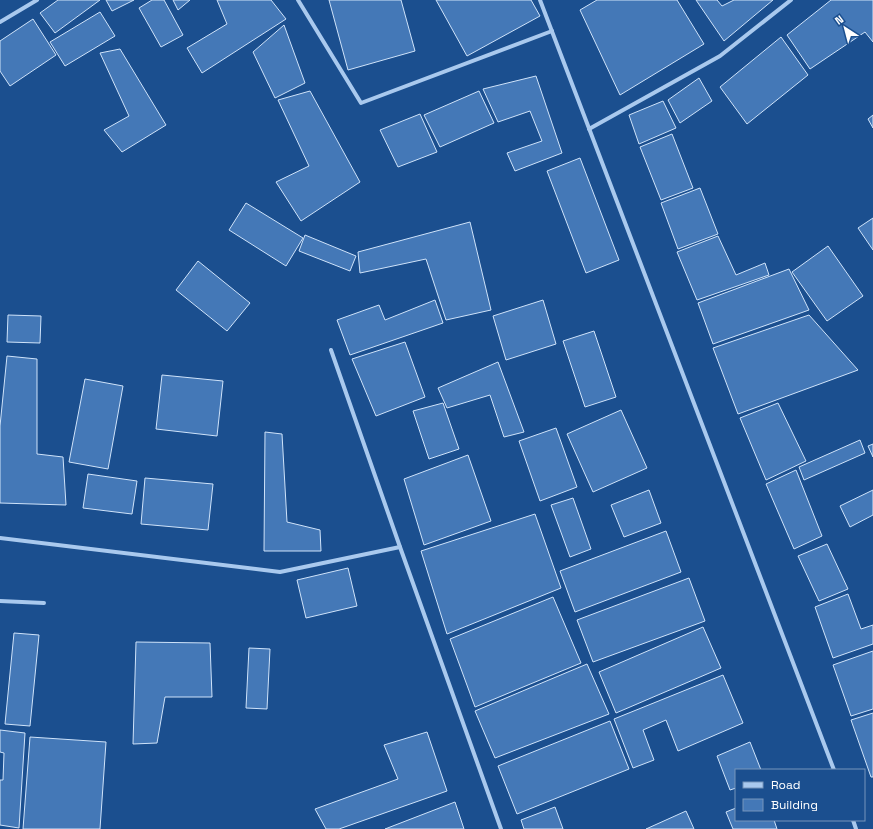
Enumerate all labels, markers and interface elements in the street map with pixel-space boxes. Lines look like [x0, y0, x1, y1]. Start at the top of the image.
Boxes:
north arrow [825, 8, 865, 48]
text: N [832, 12, 846, 28]
legend [735, 769, 865, 821]
text: Road [771, 777, 800, 793]
text: Building [771, 797, 818, 813]

